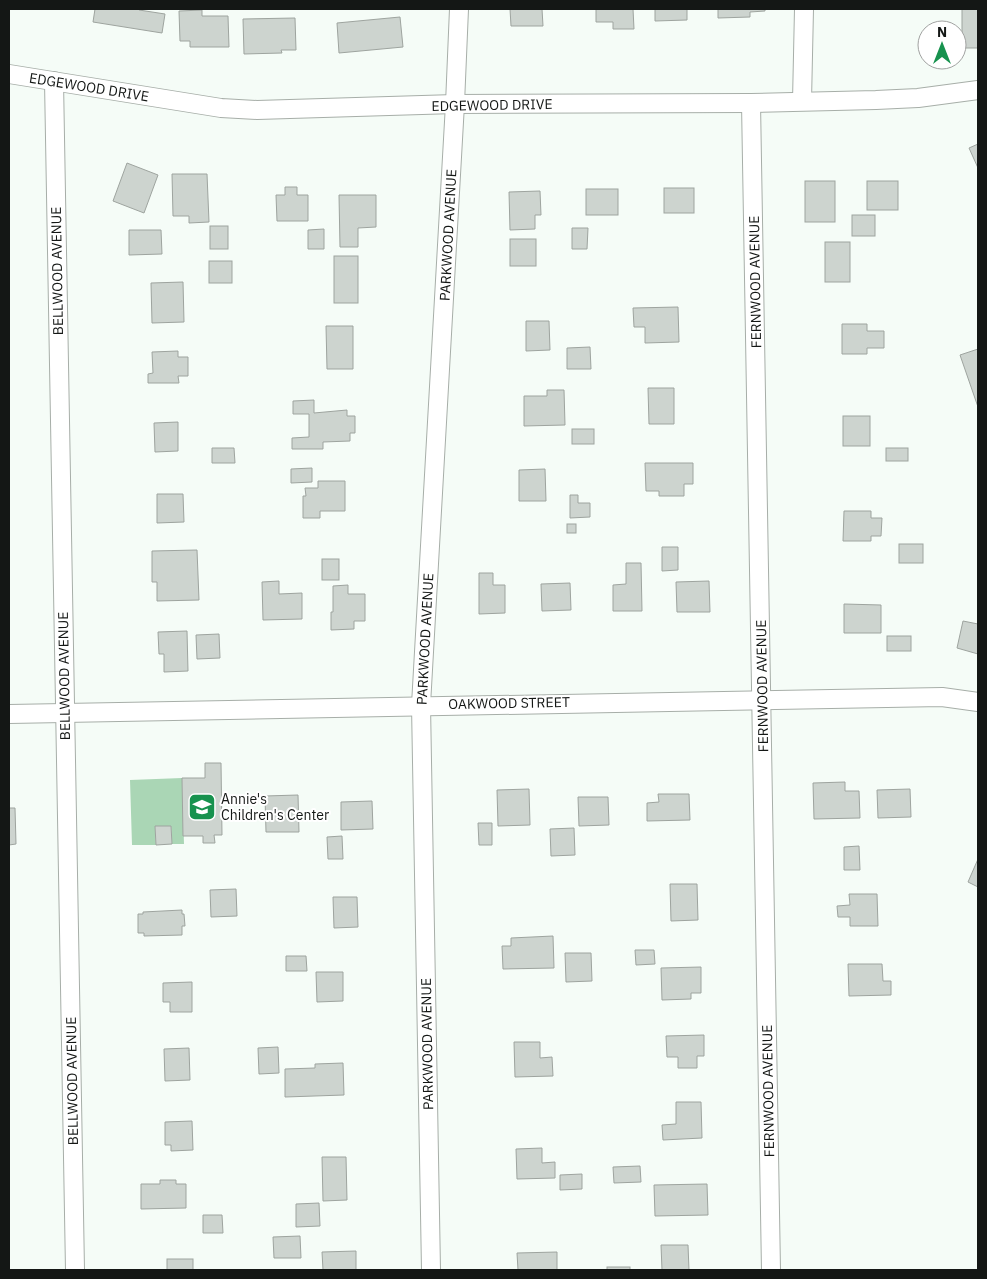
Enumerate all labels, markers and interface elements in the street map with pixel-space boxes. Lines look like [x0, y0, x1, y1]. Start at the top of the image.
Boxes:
north arrow [917, 20, 967, 70]
text: N [937, 23, 947, 41]
street label: EDGEWOOD DRIVE [28, 69, 150, 105]
street label: EDGEWOOD DRIVE [431, 95, 553, 115]
street label: PARKWOOD AVENUE [436, 169, 460, 301]
street label: BELLWOOD AVENUE [47, 207, 67, 335]
street label: FERNWOOD AVENUE [745, 216, 765, 348]
street label: PARKWOOD AVENUE [413, 573, 437, 705]
street label: BELLWOOD AVENUE [54, 612, 74, 740]
street label: FERNWOOD AVENUE [752, 620, 772, 752]
street label: OAKWOOD STREET [448, 693, 570, 713]
place label: Annie's Children's Center [221, 790, 329, 824]
school or university icon: Annie's Children's Center [187, 792, 217, 822]
street label: PARKWOOD AVENUE [417, 978, 437, 1110]
street label: BELLWOOD AVENUE [62, 1017, 82, 1145]
street label: FERNWOOD AVENUE [758, 1025, 778, 1157]

